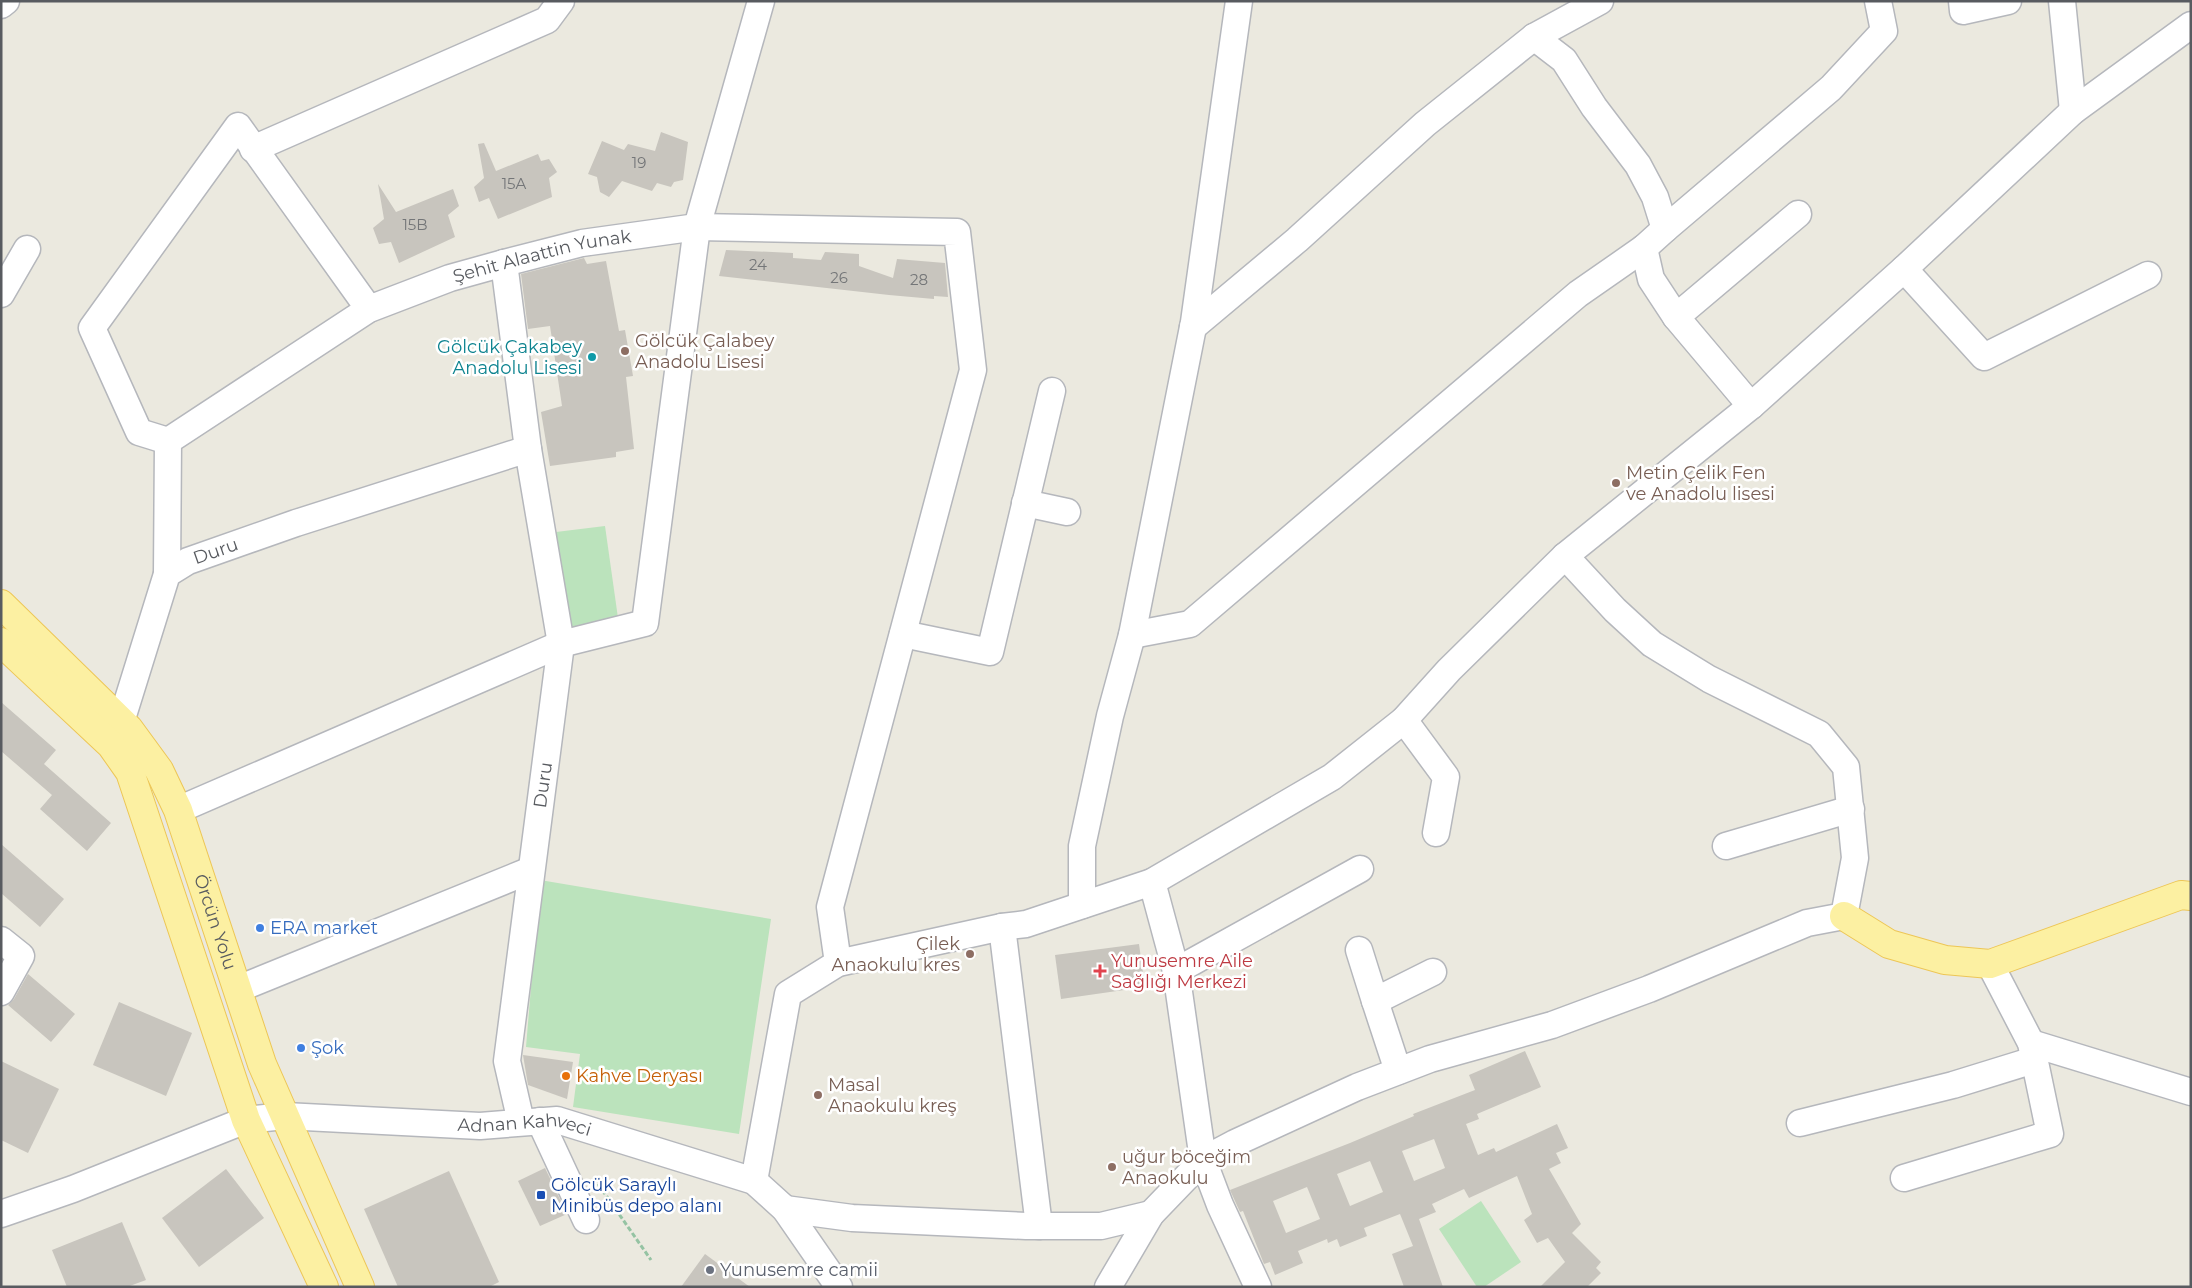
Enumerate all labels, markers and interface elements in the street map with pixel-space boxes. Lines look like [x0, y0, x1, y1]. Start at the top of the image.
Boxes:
house number: 19 [632, 153, 646, 172]
house number: 15A [502, 174, 527, 193]
house number: 15B [402, 215, 428, 234]
street label: Şehit Alaattin Yunak [451, 225, 633, 288]
house number: 24 [749, 255, 767, 274]
house number: 26 [830, 268, 848, 287]
house number: 28 [910, 270, 928, 289]
place label: Gölcük Çalabey Anadolu Lisesi [635, 330, 774, 373]
place label: Gölcük Çakabey Anadolu Lisesi [437, 336, 582, 379]
marker: Gölcük Çalabey Anadolu Lisesi [619, 345, 631, 357]
marker: Gölcük Çakabey Anadolu Lisesi [586, 351, 598, 363]
place label: Metin Çelik Fen ve Anadolu lisesi [1626, 462, 1775, 505]
marker: Metin Çelik Fen ve Anadolu lisesi [1610, 477, 1622, 489]
street label: Duru [190, 533, 241, 569]
street label: Duru [529, 761, 557, 809]
street label: Örcün Yolu [189, 871, 241, 973]
place label: ERA market [270, 917, 378, 939]
marker: ERA market [254, 922, 266, 934]
place label: Çilek Anaokulu kres [831, 933, 960, 976]
marker: Çilek Anaokulu kres [964, 948, 976, 960]
place label: Yunusemre Aile Sağlığı Merkezi [1111, 950, 1253, 993]
marker: Yunusemre Aile Sağlığı Merkezi [1093, 964, 1107, 978]
place label: Şok [311, 1037, 344, 1059]
marker: Şok [295, 1042, 307, 1054]
place label: Kahve Deryası [576, 1065, 703, 1087]
marker: Kahve Deryası [560, 1070, 572, 1082]
place label: Masal Anaokulu kreş [828, 1074, 957, 1117]
marker: Masal Anaokulu kreş [812, 1089, 824, 1101]
street label: Adnan Kahveci [457, 1109, 594, 1141]
place label: uğur böceğim Anaokulu [1122, 1146, 1251, 1189]
marker: uğur böceğim Anaokulu [1106, 1161, 1118, 1173]
place label: Gölcük Saraylı Minibüs depo alanı [551, 1174, 722, 1217]
marker: Gölcük Saraylı Minibüs depo alanı [535, 1189, 547, 1201]
place label: Yunusemre camii [720, 1259, 878, 1281]
marker: Yunusemre camii [704, 1264, 716, 1276]

